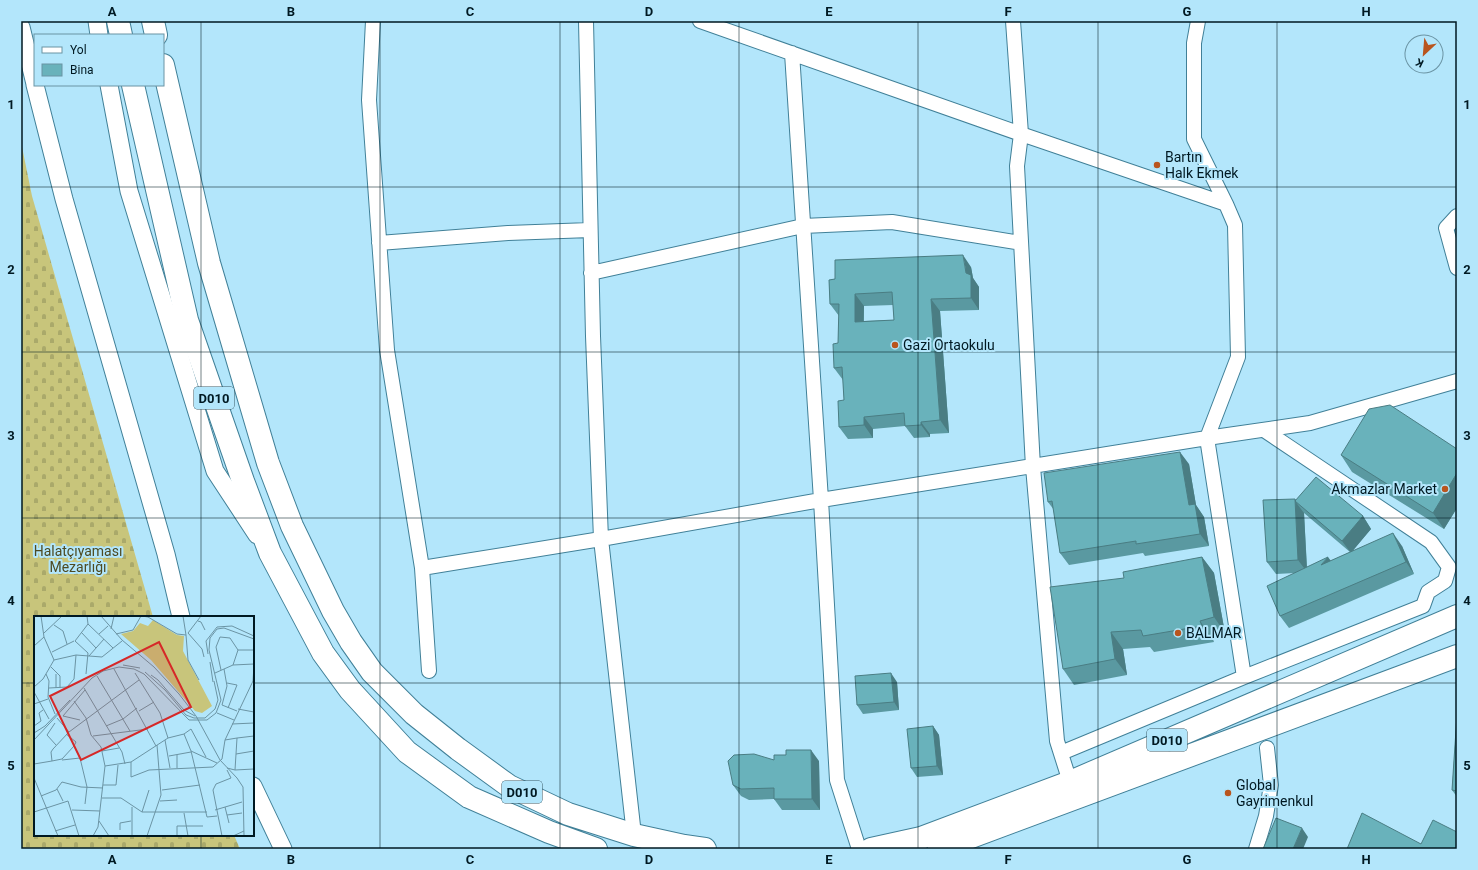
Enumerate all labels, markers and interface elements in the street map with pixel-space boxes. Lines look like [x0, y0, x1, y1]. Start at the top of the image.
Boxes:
text: A [108, 4, 117, 19]
text: B [287, 4, 295, 19]
text: C [466, 4, 475, 19]
text: D [645, 4, 653, 19]
text: E [825, 4, 833, 19]
text: F [1004, 4, 1012, 19]
text: G [1183, 4, 1192, 19]
text: H [1361, 4, 1371, 19]
legend [34, 34, 164, 86]
north arrow [1404, 34, 1444, 74]
text: Yol [70, 43, 87, 57]
text: K [1413, 55, 1426, 70]
text: Bina [70, 63, 94, 77]
text: 1 [7, 97, 15, 112]
text: 1 [1463, 97, 1471, 112]
place label: Bartın Halk Ekmek [1165, 149, 1239, 181]
marker: Bartın Halk Ekmek [1152, 160, 1162, 170]
text: 2 [7, 262, 15, 277]
text: 2 [1463, 262, 1471, 277]
place label: Gazi Ortaokulu [903, 337, 995, 353]
marker: Gazi Ortaokulu [890, 340, 900, 350]
road number: D010 [194, 387, 234, 409]
text: 3 [7, 428, 15, 443]
text: 3 [1463, 428, 1471, 443]
place label: Akmazlar Market [1331, 481, 1437, 497]
marker: Akmazlar Market [1440, 484, 1450, 494]
park label: Halatçıyaması Mezarlığı [34, 543, 122, 575]
text: 4 [7, 593, 15, 608]
text: 4 [1463, 593, 1471, 608]
inset map [34, 616, 254, 836]
place label: BALMAR [1186, 625, 1242, 641]
marker: BALMAR [1173, 628, 1183, 638]
road number: D010 [1147, 729, 1187, 751]
text: 5 [7, 758, 15, 773]
text: 5 [1463, 758, 1471, 773]
place label: Global Gayrimenkul [1236, 777, 1313, 809]
road number: D010 [502, 781, 542, 803]
marker: Global Gayrimenkul [1223, 788, 1233, 798]
text: A [108, 852, 117, 867]
text: B [287, 852, 295, 867]
text: C [466, 852, 475, 867]
text: D [645, 852, 653, 867]
text: E [825, 852, 833, 867]
text: F [1004, 852, 1012, 867]
text: G [1183, 852, 1192, 867]
text: H [1361, 852, 1371, 867]

